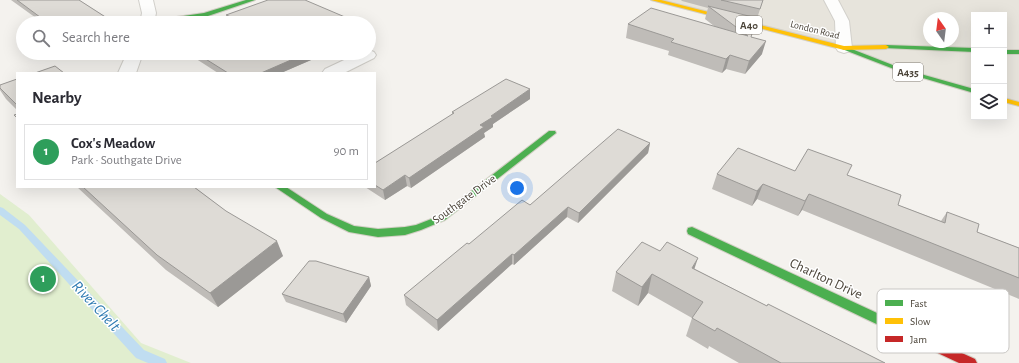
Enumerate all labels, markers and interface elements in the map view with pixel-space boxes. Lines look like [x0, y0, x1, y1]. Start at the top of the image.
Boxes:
north arrow [923, 12, 959, 48]
map controls [971, 12, 1007, 120]
button: + [971, 12, 1007, 48]
search box [16, 16, 376, 60]
road number: A40 [736, 16, 762, 34]
street label: London Road [789, 19, 841, 41]
icon: search [30, 27, 52, 49]
text: Search here [62, 30, 130, 45]
button: − [971, 48, 1007, 84]
road number: A435 [893, 63, 923, 81]
button: layers [971, 84, 1007, 120]
text: Nearby [32, 89, 82, 106]
text: Cox's Meadow [71, 136, 155, 151]
text: 1 [44, 145, 48, 158]
text: 90 m [333, 145, 359, 158]
text: Park · Southgate Drive [71, 154, 182, 167]
street label: Southgate Drive [430, 172, 498, 226]
your location [507, 178, 527, 198]
street label: Charlton Drive [787, 256, 865, 302]
pin: 1 [30, 264, 56, 294]
water label: River Chelt [69, 278, 124, 335]
legend [877, 289, 1009, 353]
text: Fast [910, 298, 928, 309]
text: Slow [910, 316, 931, 327]
text: Jam [910, 334, 927, 345]

